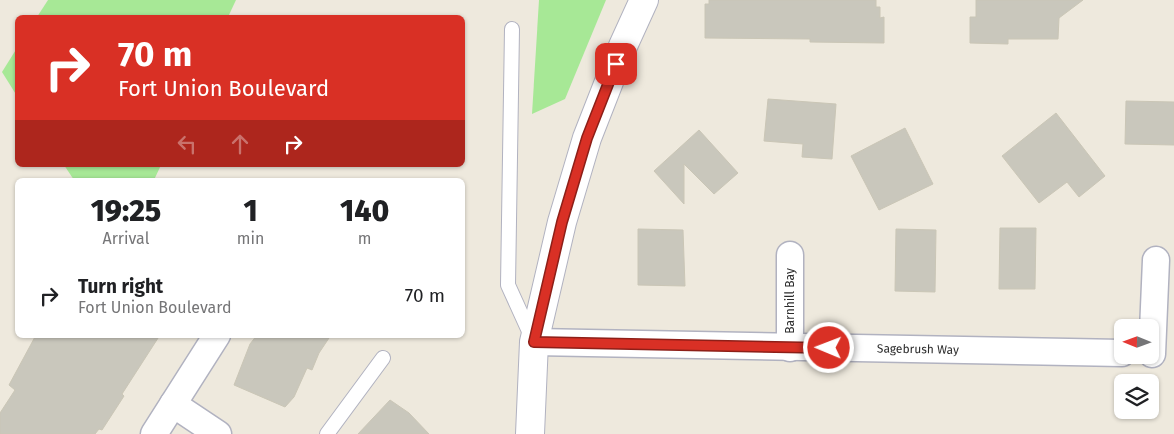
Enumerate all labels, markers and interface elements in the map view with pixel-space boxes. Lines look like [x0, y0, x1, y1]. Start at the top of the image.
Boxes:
text: 70 m [118, 33, 192, 75]
icon: right [35, 35, 100, 100]
pin [595, 43, 637, 85]
icon: arrive [602, 50, 630, 78]
text: Fort Union Boulevard [118, 75, 329, 102]
icon: left [173, 130, 201, 158]
icon: ahead [226, 130, 254, 158]
icon: right [279, 130, 307, 158]
text: 19:25 [91, 193, 161, 229]
text: 1 [244, 193, 258, 229]
text: 140 [340, 193, 389, 229]
text: Arrival [102, 229, 149, 248]
text: min [237, 229, 264, 248]
text: m [358, 229, 372, 248]
street label: Barnhill Bay [783, 268, 797, 334]
text: Turn right [78, 275, 163, 298]
icon: right [35, 282, 63, 310]
text: 70 m [405, 284, 445, 307]
text: Fort Union Boulevard [78, 298, 232, 317]
north arrow [1114, 319, 1159, 364]
map controls [1114, 319, 1159, 419]
position arrow [802, 321, 854, 373]
street label: Sagebrush Way [877, 341, 959, 357]
button: layers [1114, 374, 1159, 419]

